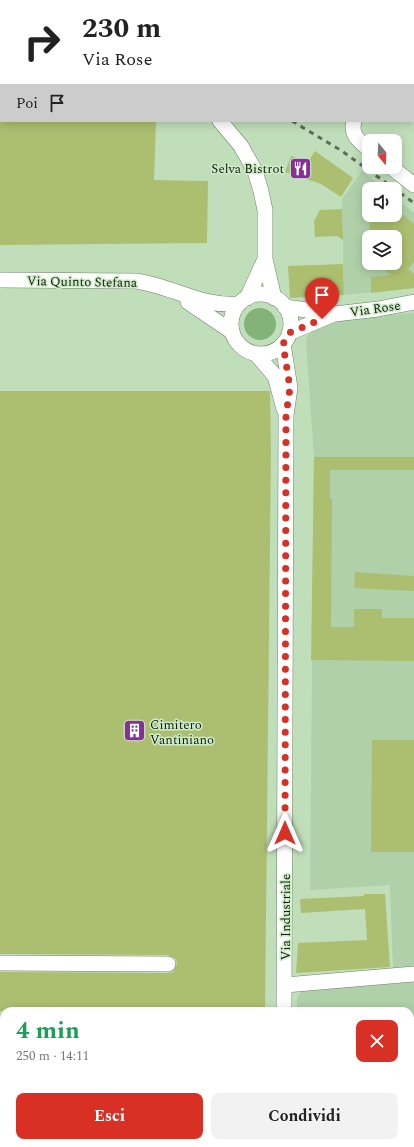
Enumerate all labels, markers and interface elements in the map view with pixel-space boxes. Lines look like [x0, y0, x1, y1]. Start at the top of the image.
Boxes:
text: 230 m [82, 7, 161, 50]
icon: right [16, 16, 68, 68]
text: Via Rose [82, 46, 152, 73]
text: Poi [16, 92, 38, 115]
icon: arrive [46, 92, 68, 114]
north arrow [362, 134, 402, 174]
map controls [362, 134, 402, 270]
restaurant icon: Selva Bistrot [287, 155, 313, 181]
place label: Selva Bistrot [211, 159, 284, 179]
button: sound [362, 182, 402, 222]
button: layers [362, 230, 402, 270]
street label: Via Quinto Stefana [27, 271, 138, 293]
pin [305, 278, 339, 319]
icon: arrive [311, 284, 333, 306]
street label: Via Rose [349, 296, 402, 322]
place label: Cimitero Vantiniano [150, 715, 214, 750]
building icon: Cimitero Vantiniano [121, 718, 147, 744]
position arrow [264, 812, 306, 854]
street label: Via Industriale [276, 874, 296, 960]
text: 4 min [16, 1013, 80, 1049]
button: close [356, 1020, 398, 1062]
text: 250 m · 14:11 [16, 1046, 89, 1066]
button: Esci [16, 1093, 203, 1139]
button: Condividi [211, 1093, 398, 1139]

